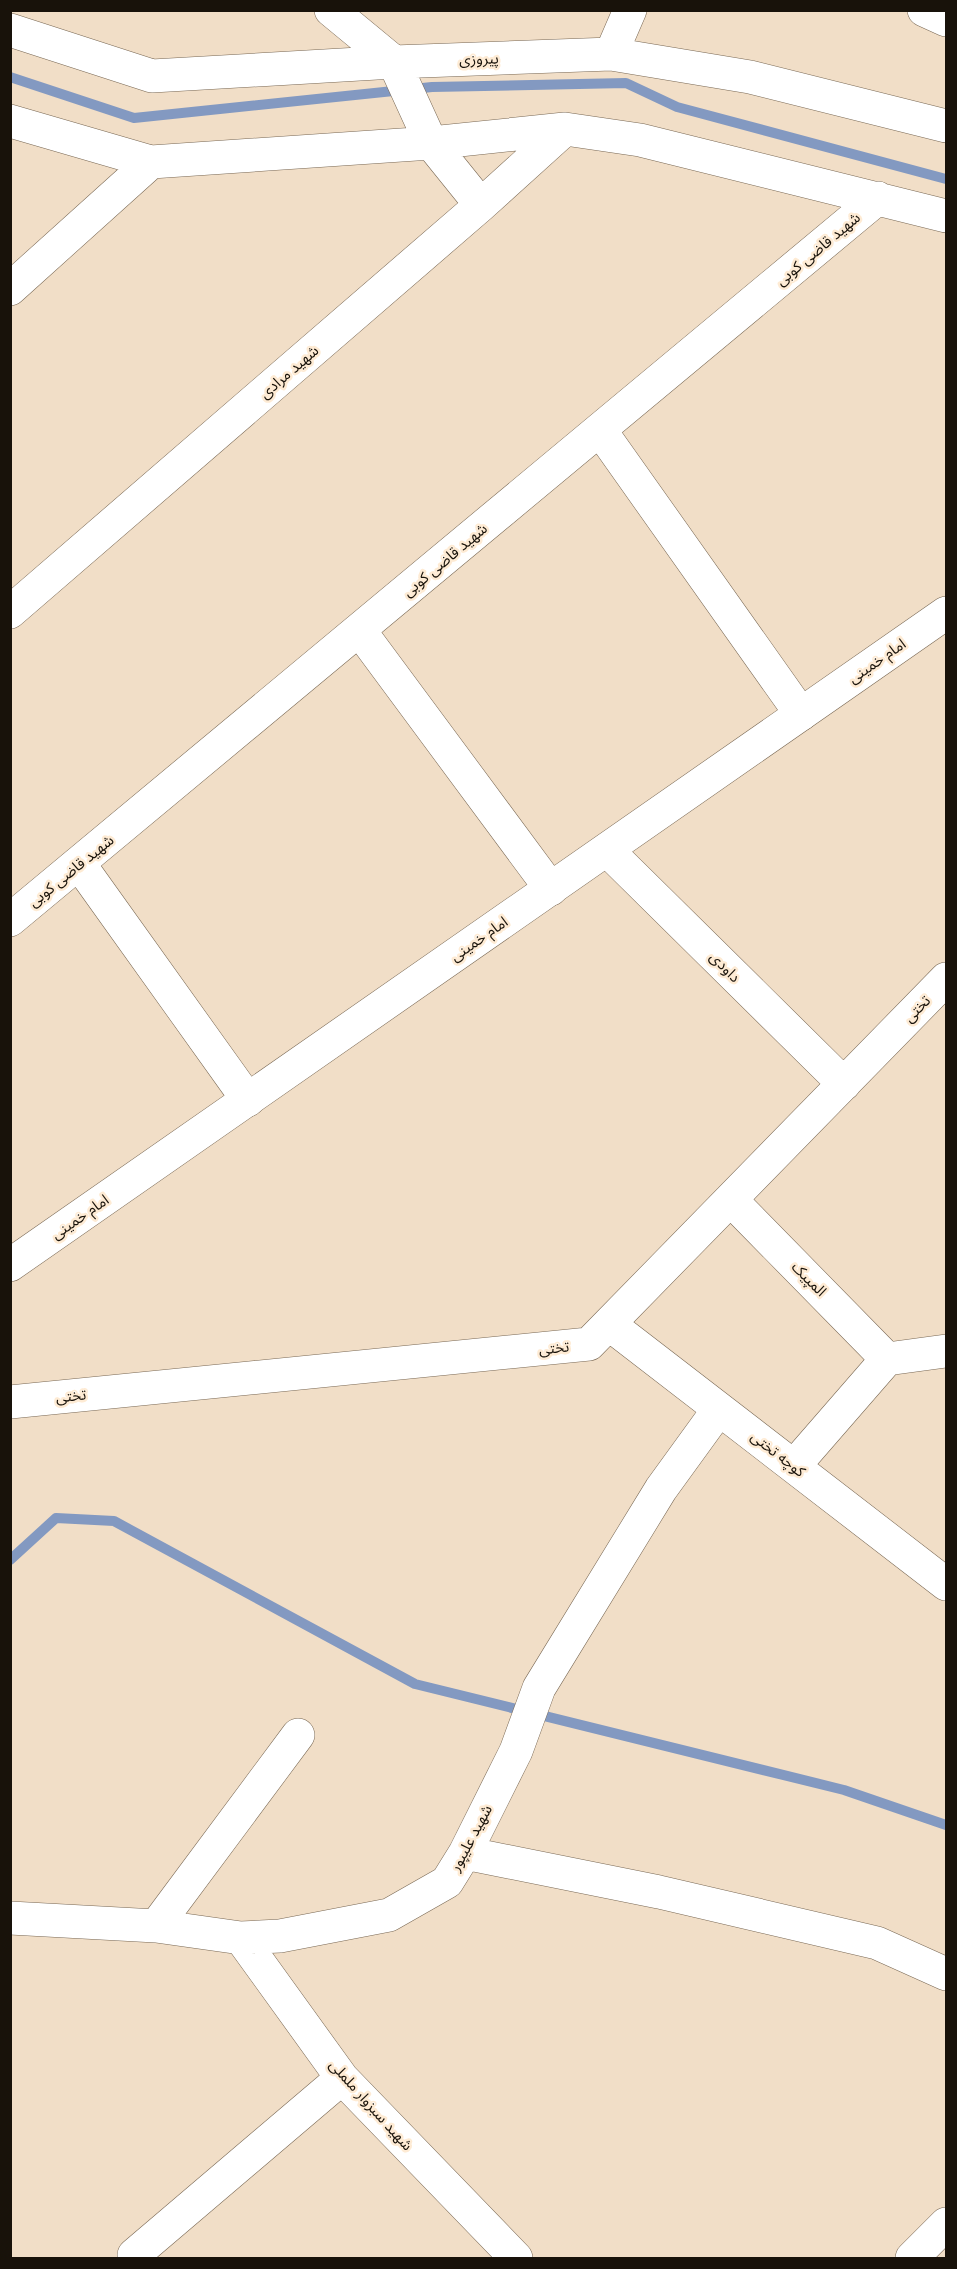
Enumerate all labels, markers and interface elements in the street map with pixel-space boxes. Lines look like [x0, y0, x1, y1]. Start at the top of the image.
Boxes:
street label: پیروزی [459, 49, 499, 70]
street label: شهید قاضی کوبی [772, 208, 864, 290]
street label: شهید مرادی [256, 341, 322, 403]
street label: شهید قاضی کوبی [399, 519, 491, 601]
street label: امام خمینی [845, 635, 910, 689]
street label: شهید قاضی کوبی [25, 831, 118, 911]
street label: امام خمینی [447, 913, 512, 967]
street label: داودی [706, 948, 744, 986]
street label: تختی [900, 992, 934, 1026]
street label: امام خمینی [48, 1191, 113, 1245]
street label: المپیک [787, 1258, 830, 1301]
street label: تختی [538, 1337, 570, 1359]
street label: تختی [55, 1385, 87, 1407]
street label: کوچه تختی [747, 1427, 809, 1482]
street label: شهید علیپور [446, 1801, 497, 1876]
street label: شهید سبزوار ململی [326, 2056, 417, 2154]

